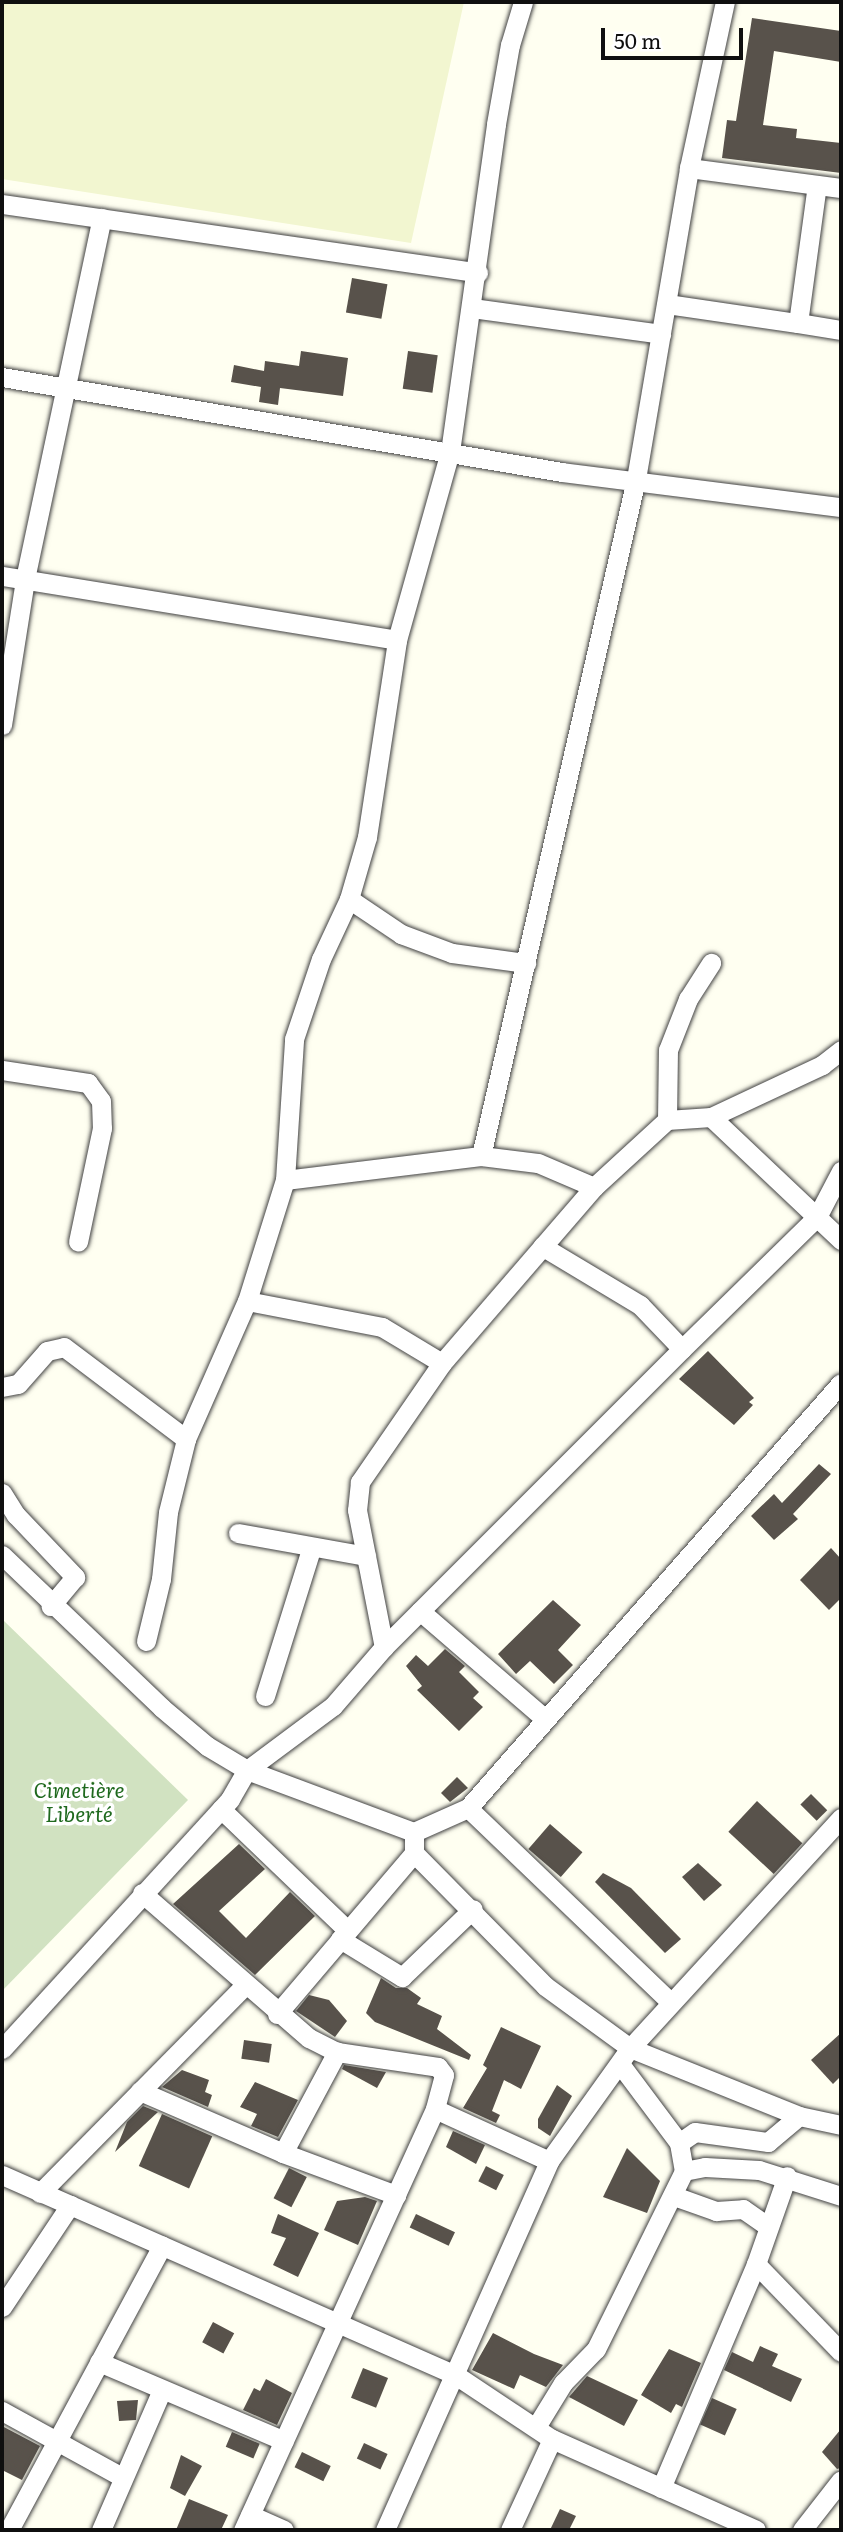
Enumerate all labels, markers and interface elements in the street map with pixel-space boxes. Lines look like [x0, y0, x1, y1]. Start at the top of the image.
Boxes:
scale bar [605, 14, 747, 58]
text: 50 m [614, 24, 661, 55]
park label: Cimetière Liberté [34, 1776, 124, 1826]

